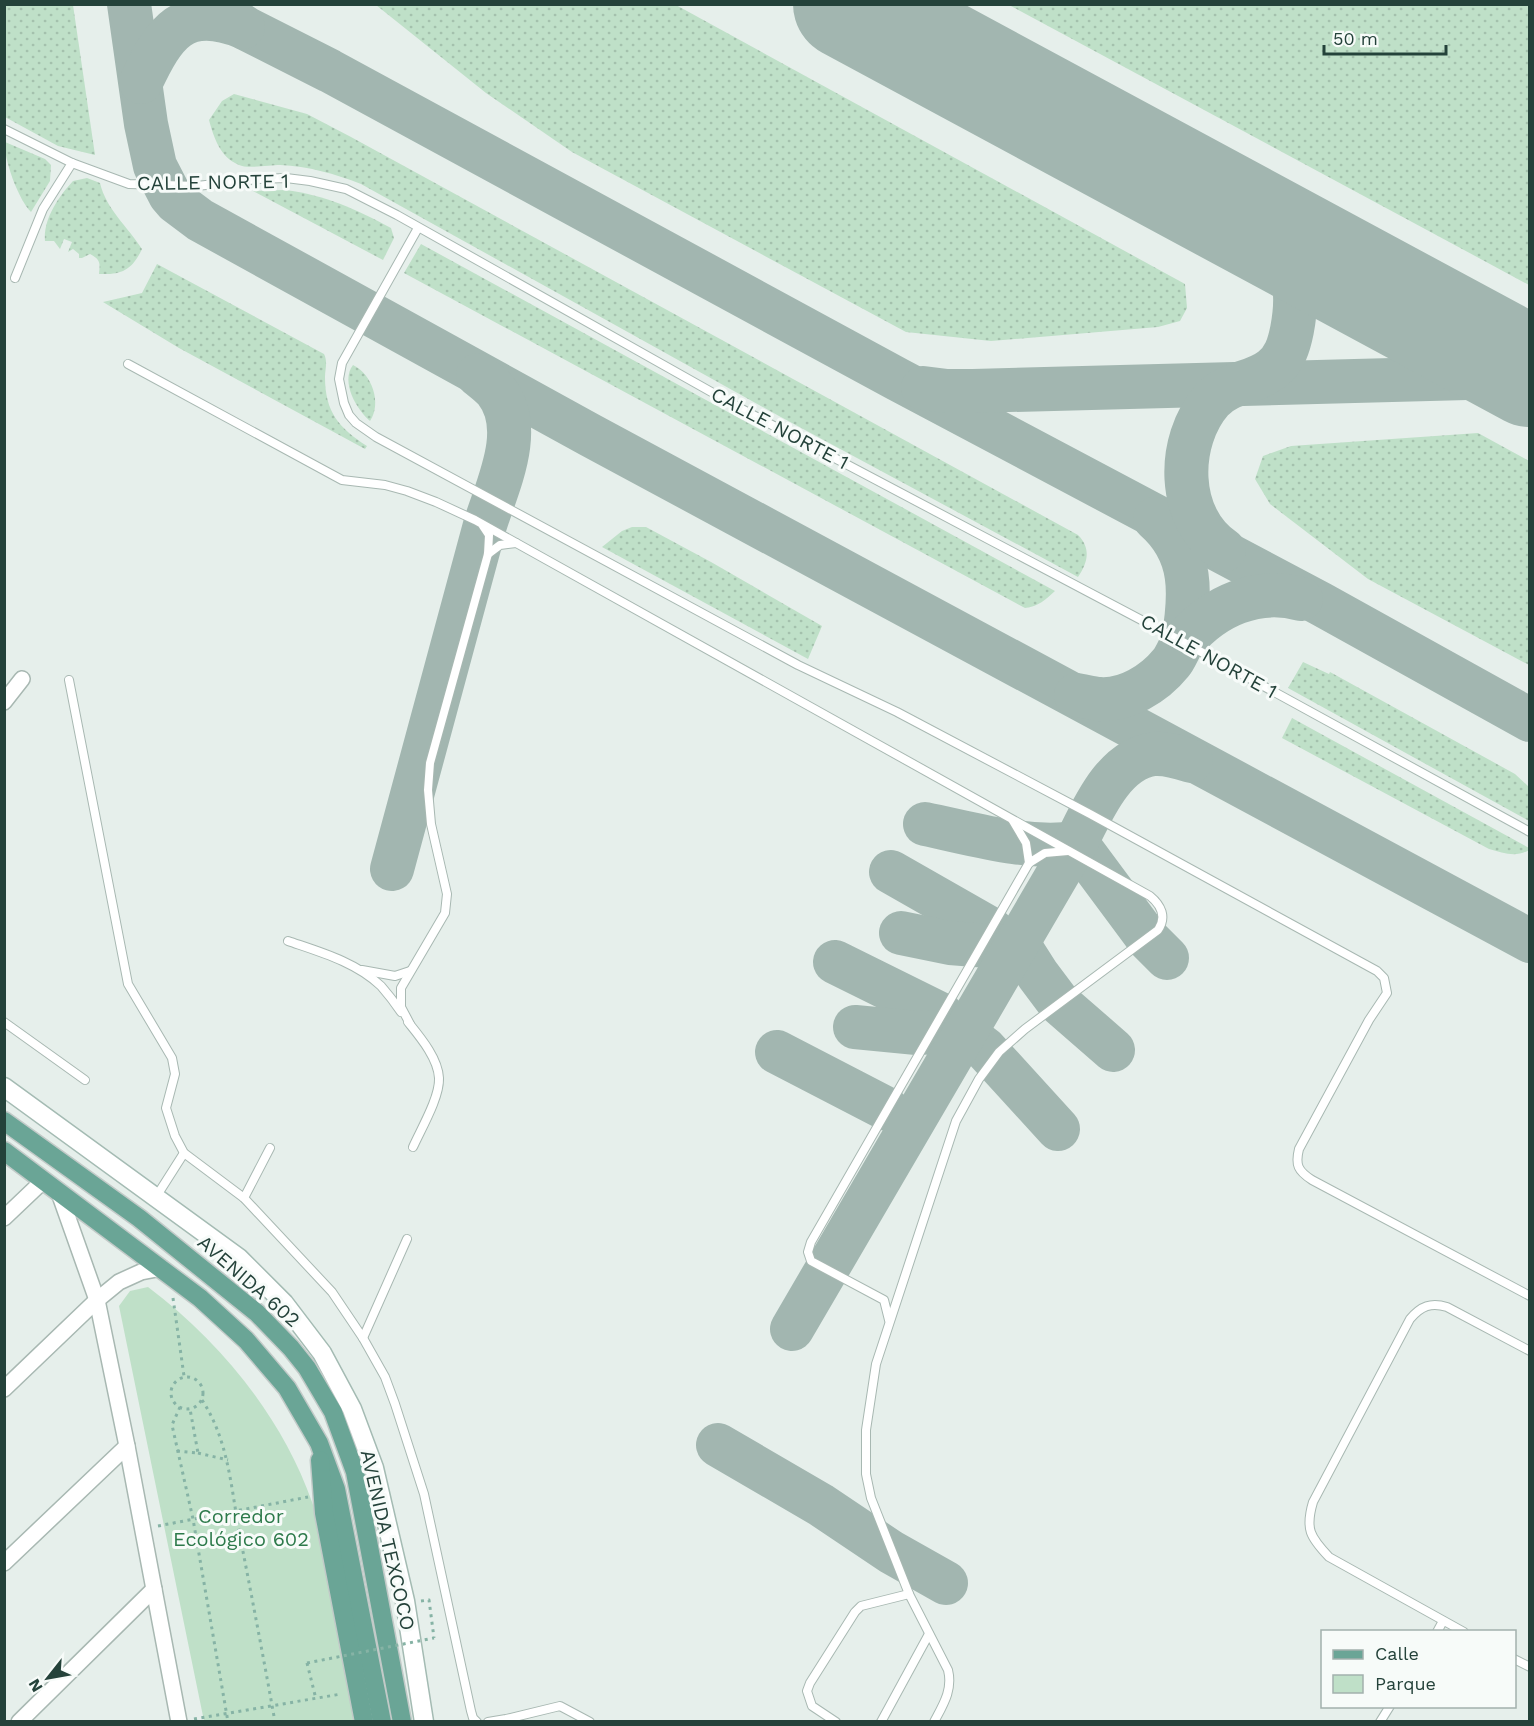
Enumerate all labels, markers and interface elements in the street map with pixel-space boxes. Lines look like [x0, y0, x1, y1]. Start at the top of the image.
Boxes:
scale bar [1324, 18, 1446, 56]
text: 50 m [1333, 28, 1378, 49]
street label: CALLE NORTE 1 [137, 169, 289, 195]
street label: CALLE NORTE 1 [707, 382, 853, 474]
street label: CALLE NORTE 1 [1137, 609, 1281, 703]
street label: AVENIDA 602 [193, 1230, 305, 1332]
street label: AVENIDA TEXCOCO [356, 1447, 420, 1633]
park label: Corredor Ecológico 602 [173, 1504, 309, 1551]
legend [1321, 1630, 1516, 1708]
text: Calle [1375, 1643, 1419, 1664]
north arrow [18, 1648, 78, 1708]
text: Parque [1375, 1673, 1436, 1694]
text: N [24, 1675, 47, 1695]

